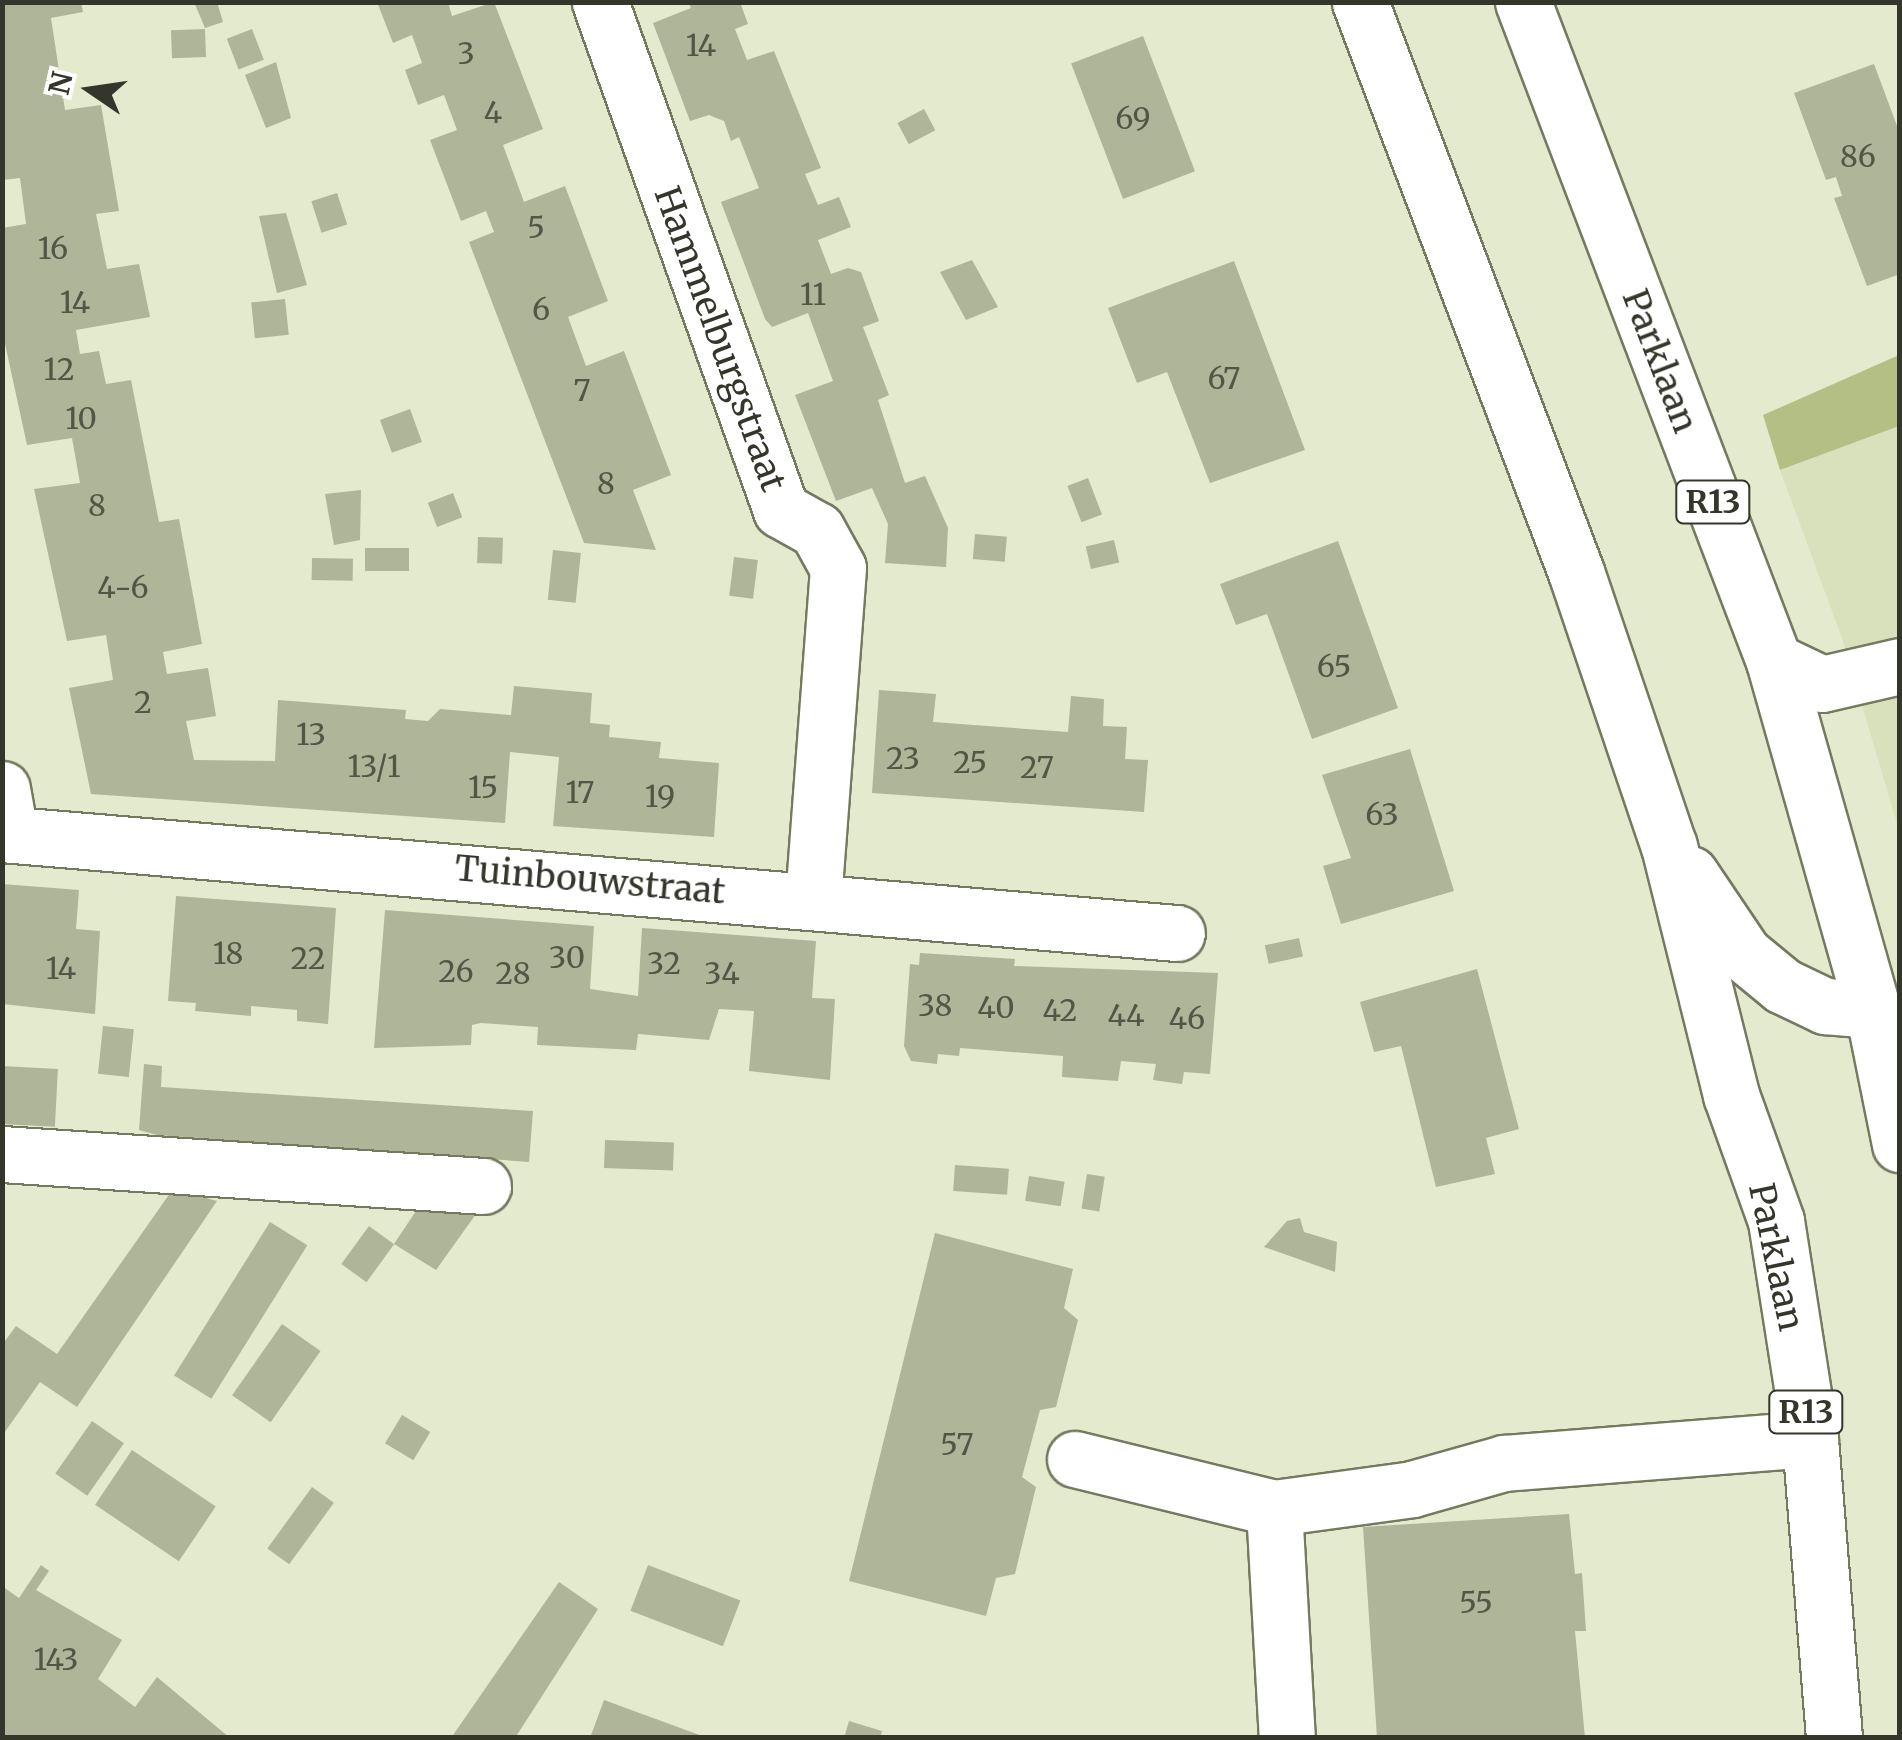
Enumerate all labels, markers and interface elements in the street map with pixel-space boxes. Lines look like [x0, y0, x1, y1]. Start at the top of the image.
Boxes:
house number: 14 [686, 27, 716, 63]
house number: 3 [457, 35, 475, 71]
north arrow [40, 40, 140, 140]
text: N [41, 68, 81, 98]
house number: 4 [484, 94, 502, 130]
house number: 69 [1115, 100, 1151, 136]
house number: 86 [1840, 138, 1876, 174]
street label: Hammelburgstraat [645, 181, 795, 497]
house number: 5 [527, 209, 545, 245]
house number: 16 [38, 230, 68, 266]
house number: 11 [800, 276, 826, 312]
house number: 14 [60, 284, 90, 320]
street label: Parklaan [1614, 284, 1706, 438]
house number: 6 [532, 291, 550, 327]
house number: 12 [43, 351, 75, 387]
house number: 67 [1208, 360, 1240, 396]
house number: 7 [573, 372, 591, 408]
house number: 10 [65, 400, 97, 436]
house number: 8 [597, 465, 615, 501]
road number: R13 [1673, 475, 1753, 529]
house number: 8 [88, 487, 106, 523]
house number: 4-6 [97, 569, 149, 605]
house number: 65 [1317, 648, 1351, 684]
house number: 2 [134, 684, 152, 720]
house number: 13 [296, 716, 326, 752]
house number: 23 [886, 740, 920, 776]
house number: 25 [953, 744, 987, 780]
house number: 13/1 [348, 748, 400, 784]
house number: 27 [1020, 749, 1054, 785]
house number: 15 [468, 769, 498, 805]
house number: 17 [566, 774, 594, 810]
house number: 19 [645, 778, 675, 814]
house number: 63 [1365, 796, 1399, 832]
street label: Tuinbouwstraat [453, 847, 727, 913]
house number: 18 [213, 935, 243, 971]
house number: 30 [549, 939, 585, 975]
house number: 22 [290, 940, 326, 976]
house number: 32 [647, 945, 681, 981]
house number: 14 [46, 950, 76, 986]
house number: 26 [438, 953, 474, 989]
house number: 28 [495, 955, 531, 991]
house number: 34 [704, 955, 740, 991]
house number: 38 [918, 987, 952, 1023]
house number: 40 [977, 989, 1015, 1025]
house number: 42 [1043, 992, 1077, 1028]
house number: 44 [1108, 997, 1144, 1033]
house number: 46 [1169, 1000, 1205, 1036]
street label: Parklaan [1740, 1179, 1812, 1335]
road number: R13 [1766, 1385, 1846, 1439]
house number: 57 [940, 1426, 974, 1462]
house number: 55 [1459, 1584, 1493, 1620]
house number: 143 [34, 1641, 78, 1677]

